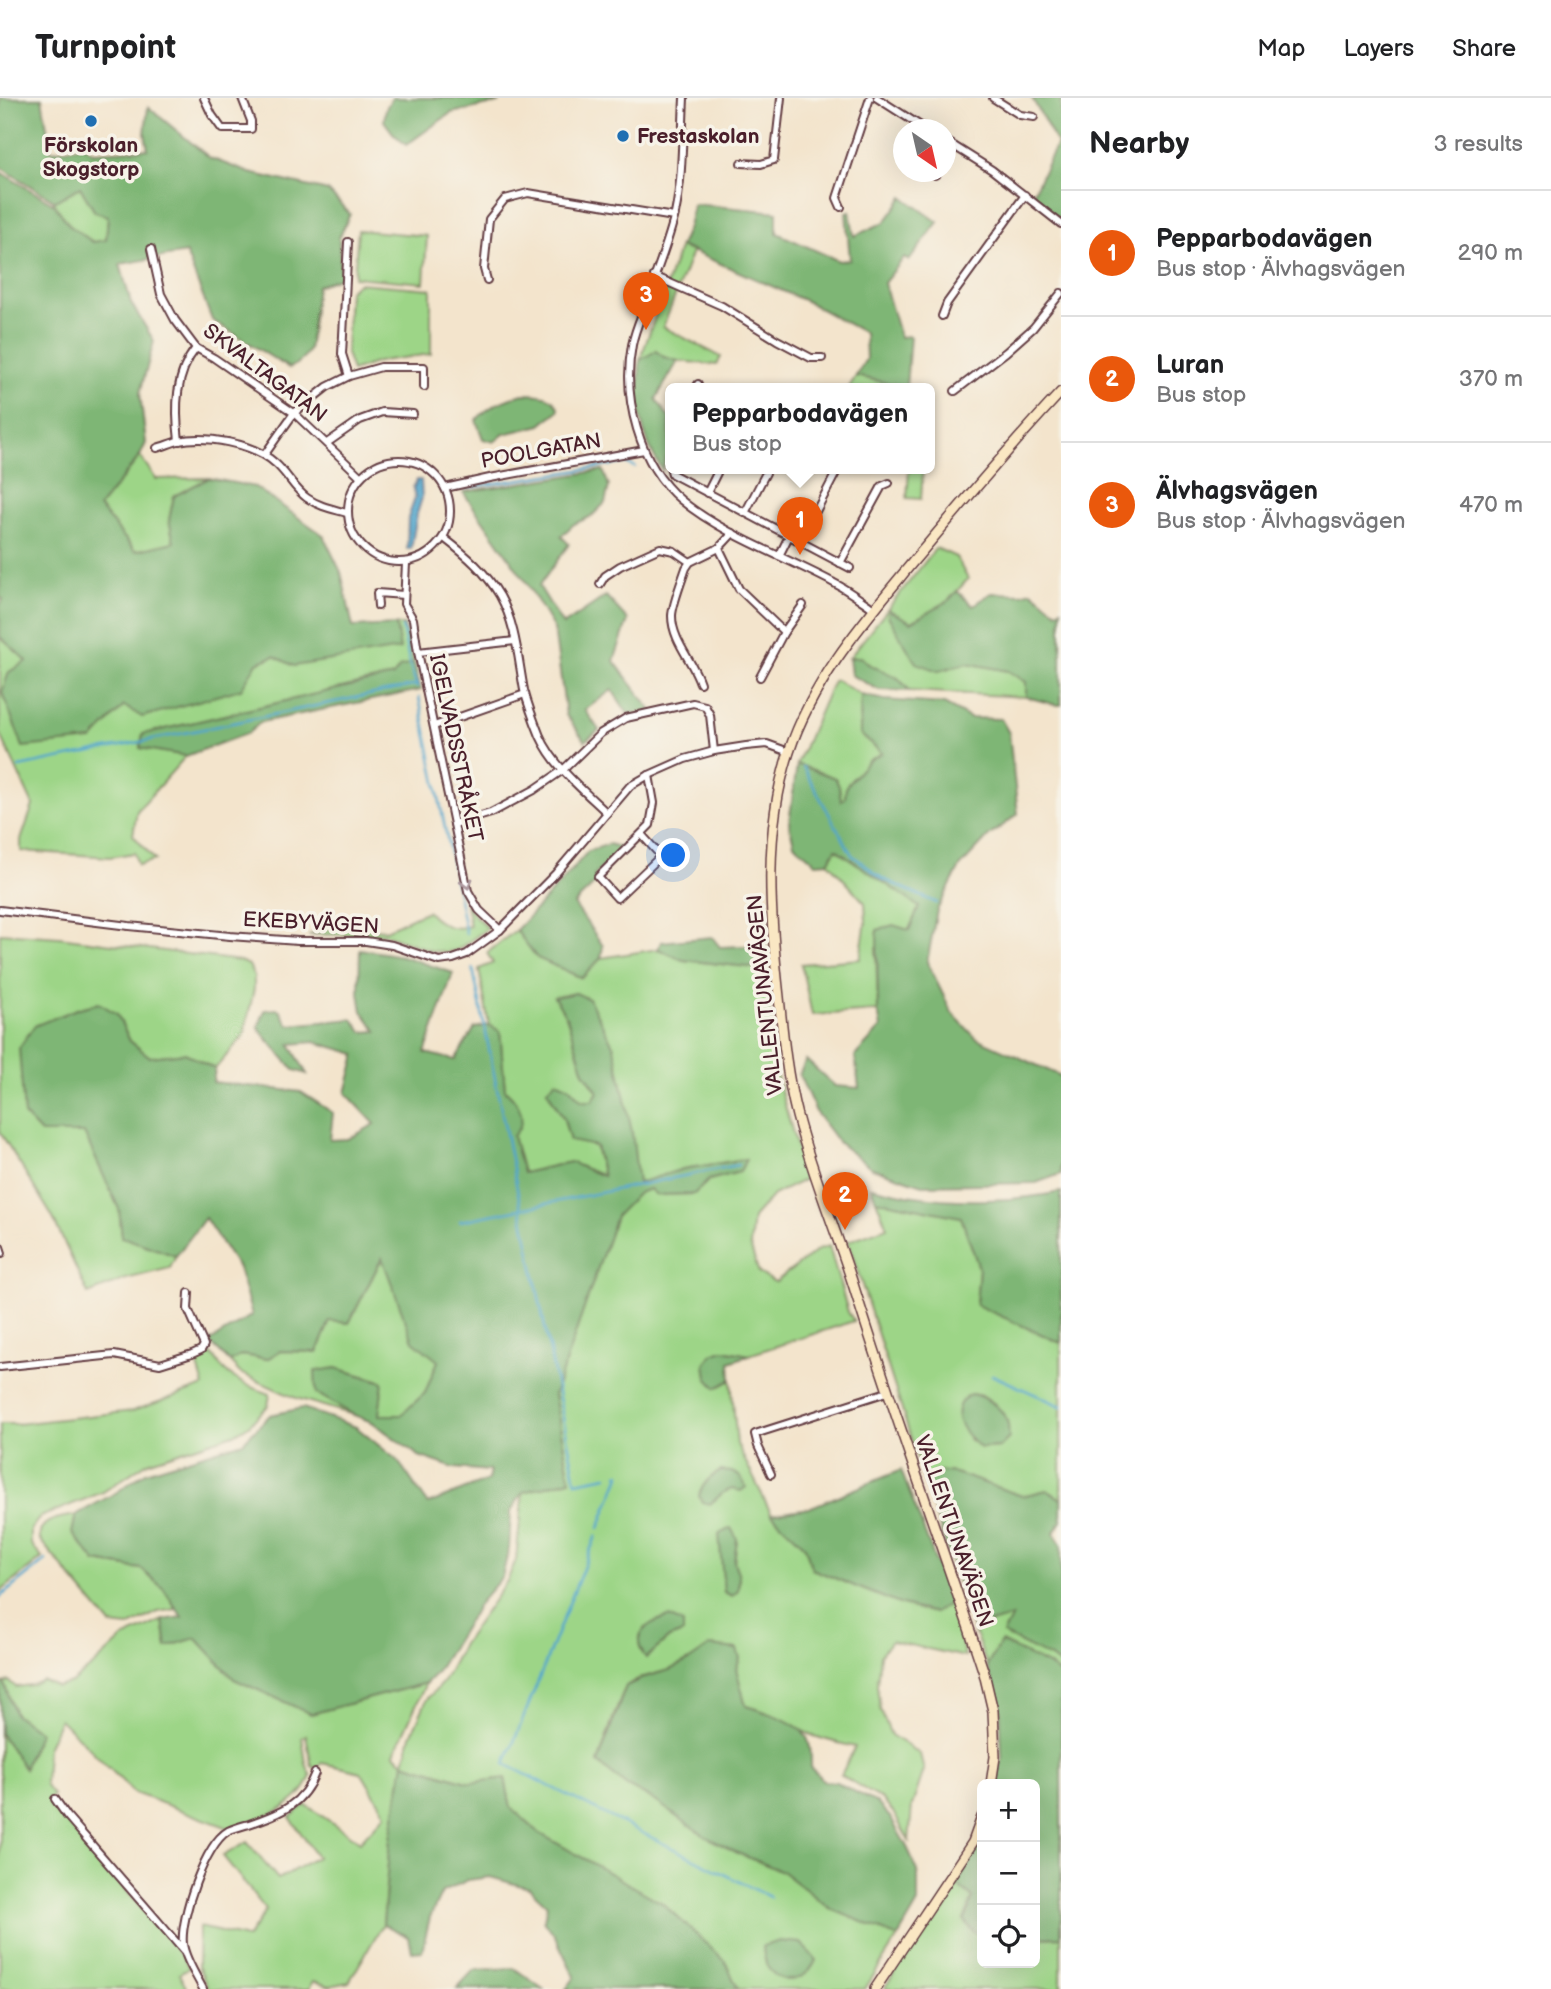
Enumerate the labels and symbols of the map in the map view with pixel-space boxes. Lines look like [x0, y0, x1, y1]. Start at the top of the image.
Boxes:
marker: Förskolan Skogstorp [83, 113, 99, 129]
north arrow [893, 119, 956, 182]
place label: Frestaskolan [637, 124, 759, 149]
marker: Frestaskolan [615, 128, 631, 144]
place label: Förskolan Skogstorp [43, 133, 139, 182]
pin: 3 [623, 272, 669, 330]
street label: SKVALTAGATAN [198, 318, 332, 428]
street label: POOLGATAN [479, 428, 603, 474]
pin: 1 [777, 497, 823, 555]
street label: IGELVADSSTRÅKET [424, 652, 489, 844]
your location [656, 838, 690, 872]
one-way arrow [459, 878, 474, 890]
street label: VALLENTUNAVÄGEN [742, 894, 788, 1096]
street label: EKEBYVÄGEN [242, 907, 380, 939]
pin: 2 [822, 1172, 868, 1230]
street label: VALLENTUNAVÄGEN [909, 1432, 999, 1630]

